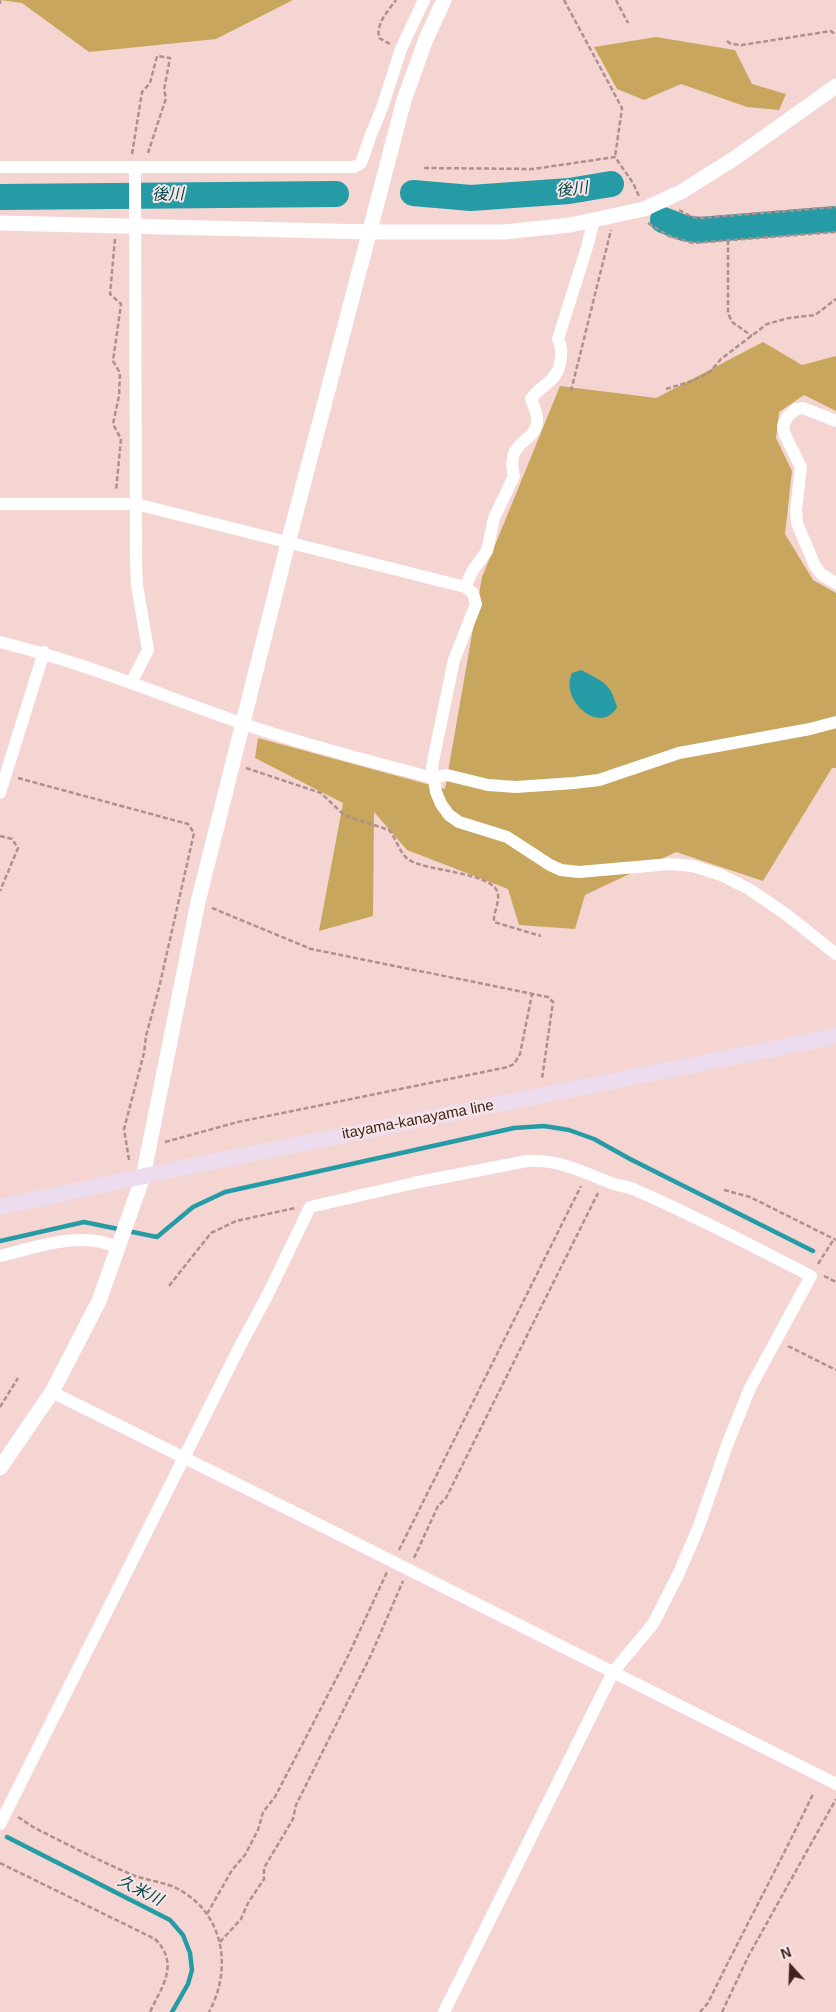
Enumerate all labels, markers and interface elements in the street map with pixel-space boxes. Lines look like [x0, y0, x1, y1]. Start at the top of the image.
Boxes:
water label: 後川 [555, 179, 589, 201]
water label: 後川 [152, 185, 184, 205]
street label: itayama-kanayama line [341, 1096, 495, 1144]
water label: 久米川 [114, 1872, 166, 1910]
north arrow [766, 1942, 816, 1992]
text: N [778, 1944, 793, 1962]

